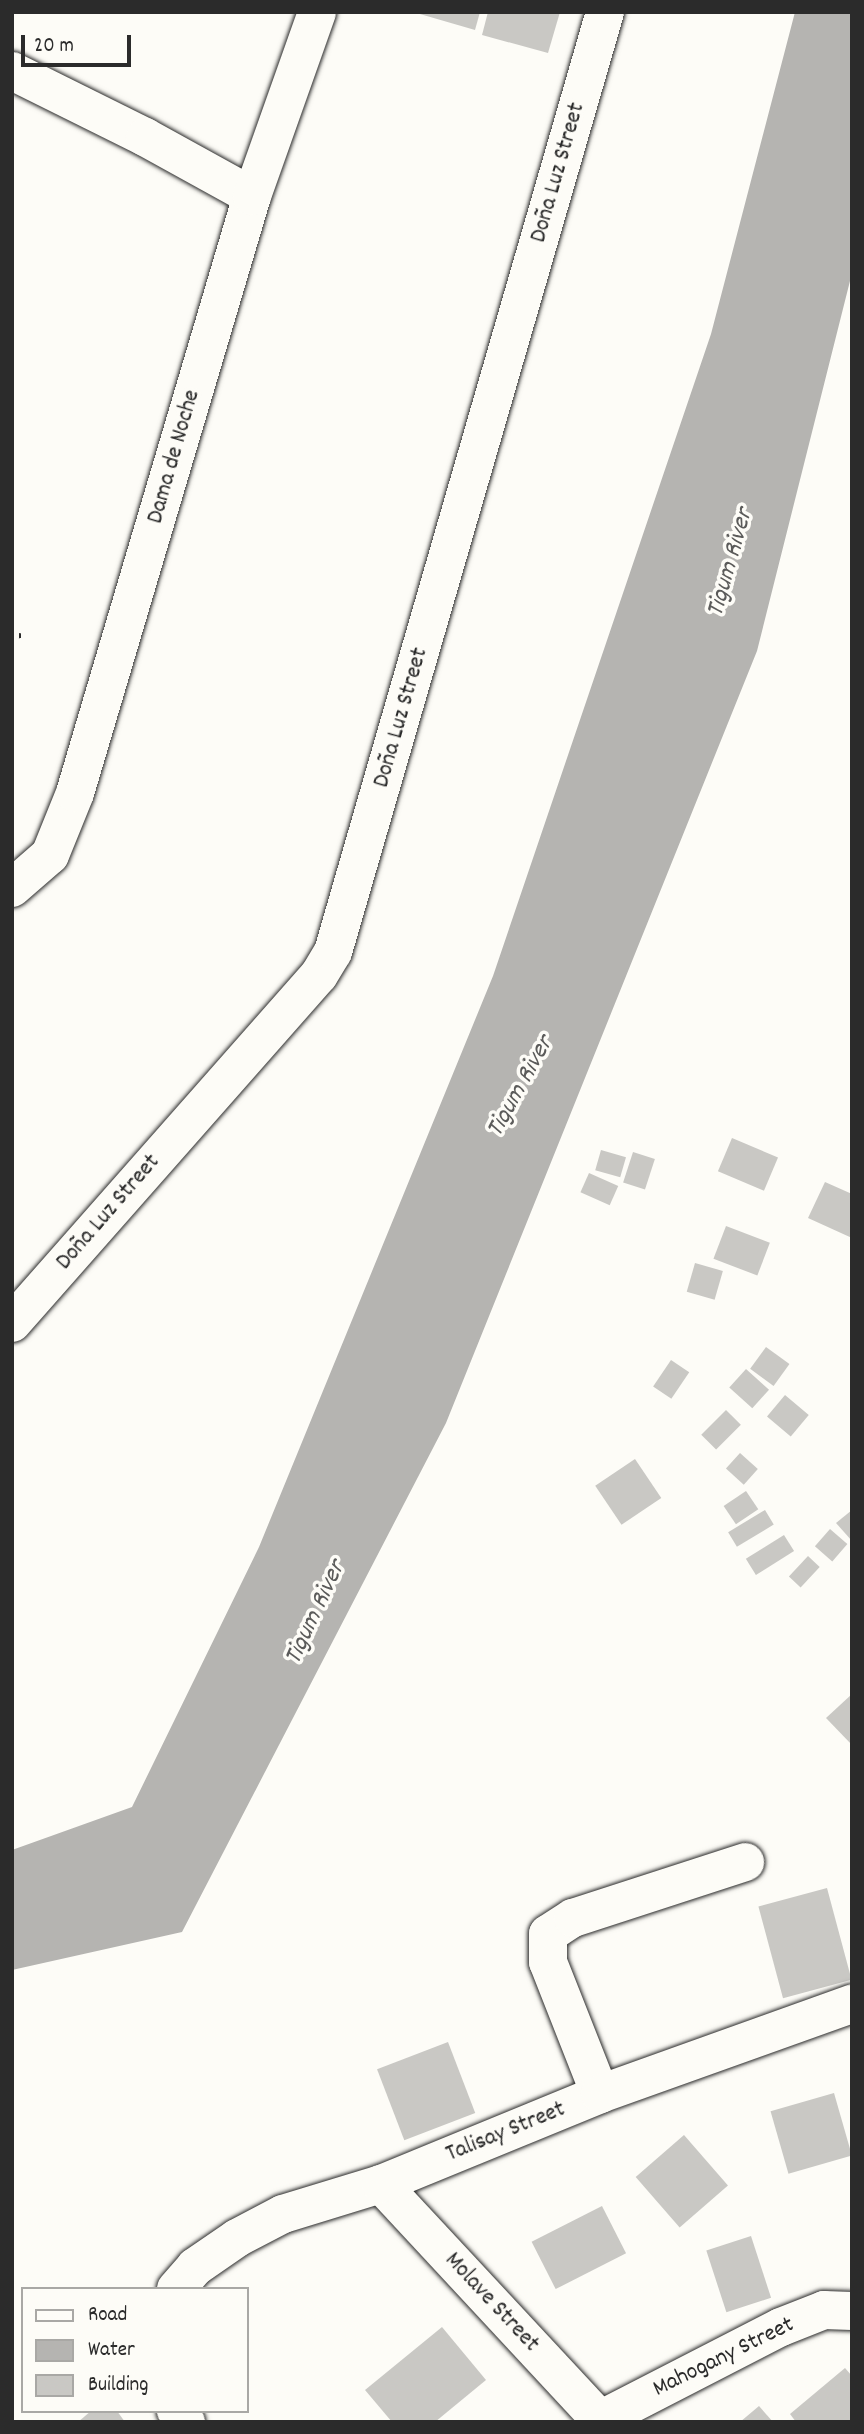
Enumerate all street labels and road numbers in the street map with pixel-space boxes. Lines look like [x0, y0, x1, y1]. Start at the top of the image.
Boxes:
street label: Doña Luz Street [525, 100, 593, 246]
street label: Dama de Noche [142, 387, 208, 527]
street label: Doña Luz Street [368, 645, 436, 791]
street label: Doña Luz Street [51, 1149, 167, 1277]
street label: Talisay Street [442, 2096, 570, 2170]
street label: Molave Street [437, 2247, 545, 2359]
street label: Mahogany Street [649, 2311, 799, 2405]

